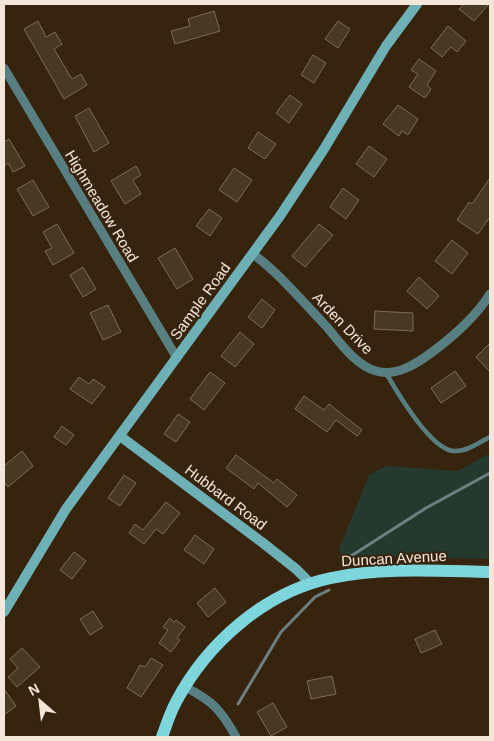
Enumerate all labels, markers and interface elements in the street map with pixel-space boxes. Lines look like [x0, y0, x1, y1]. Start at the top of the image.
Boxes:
street label: Highmeadow Road [62, 147, 142, 265]
street label: Sample Road [166, 259, 234, 343]
street label: Arden Drive [309, 289, 377, 357]
street label: Hubbard Road [182, 461, 270, 533]
street label: Duncan Avenue [341, 547, 447, 569]
north arrow [15, 676, 65, 726]
text: N [26, 680, 42, 699]

